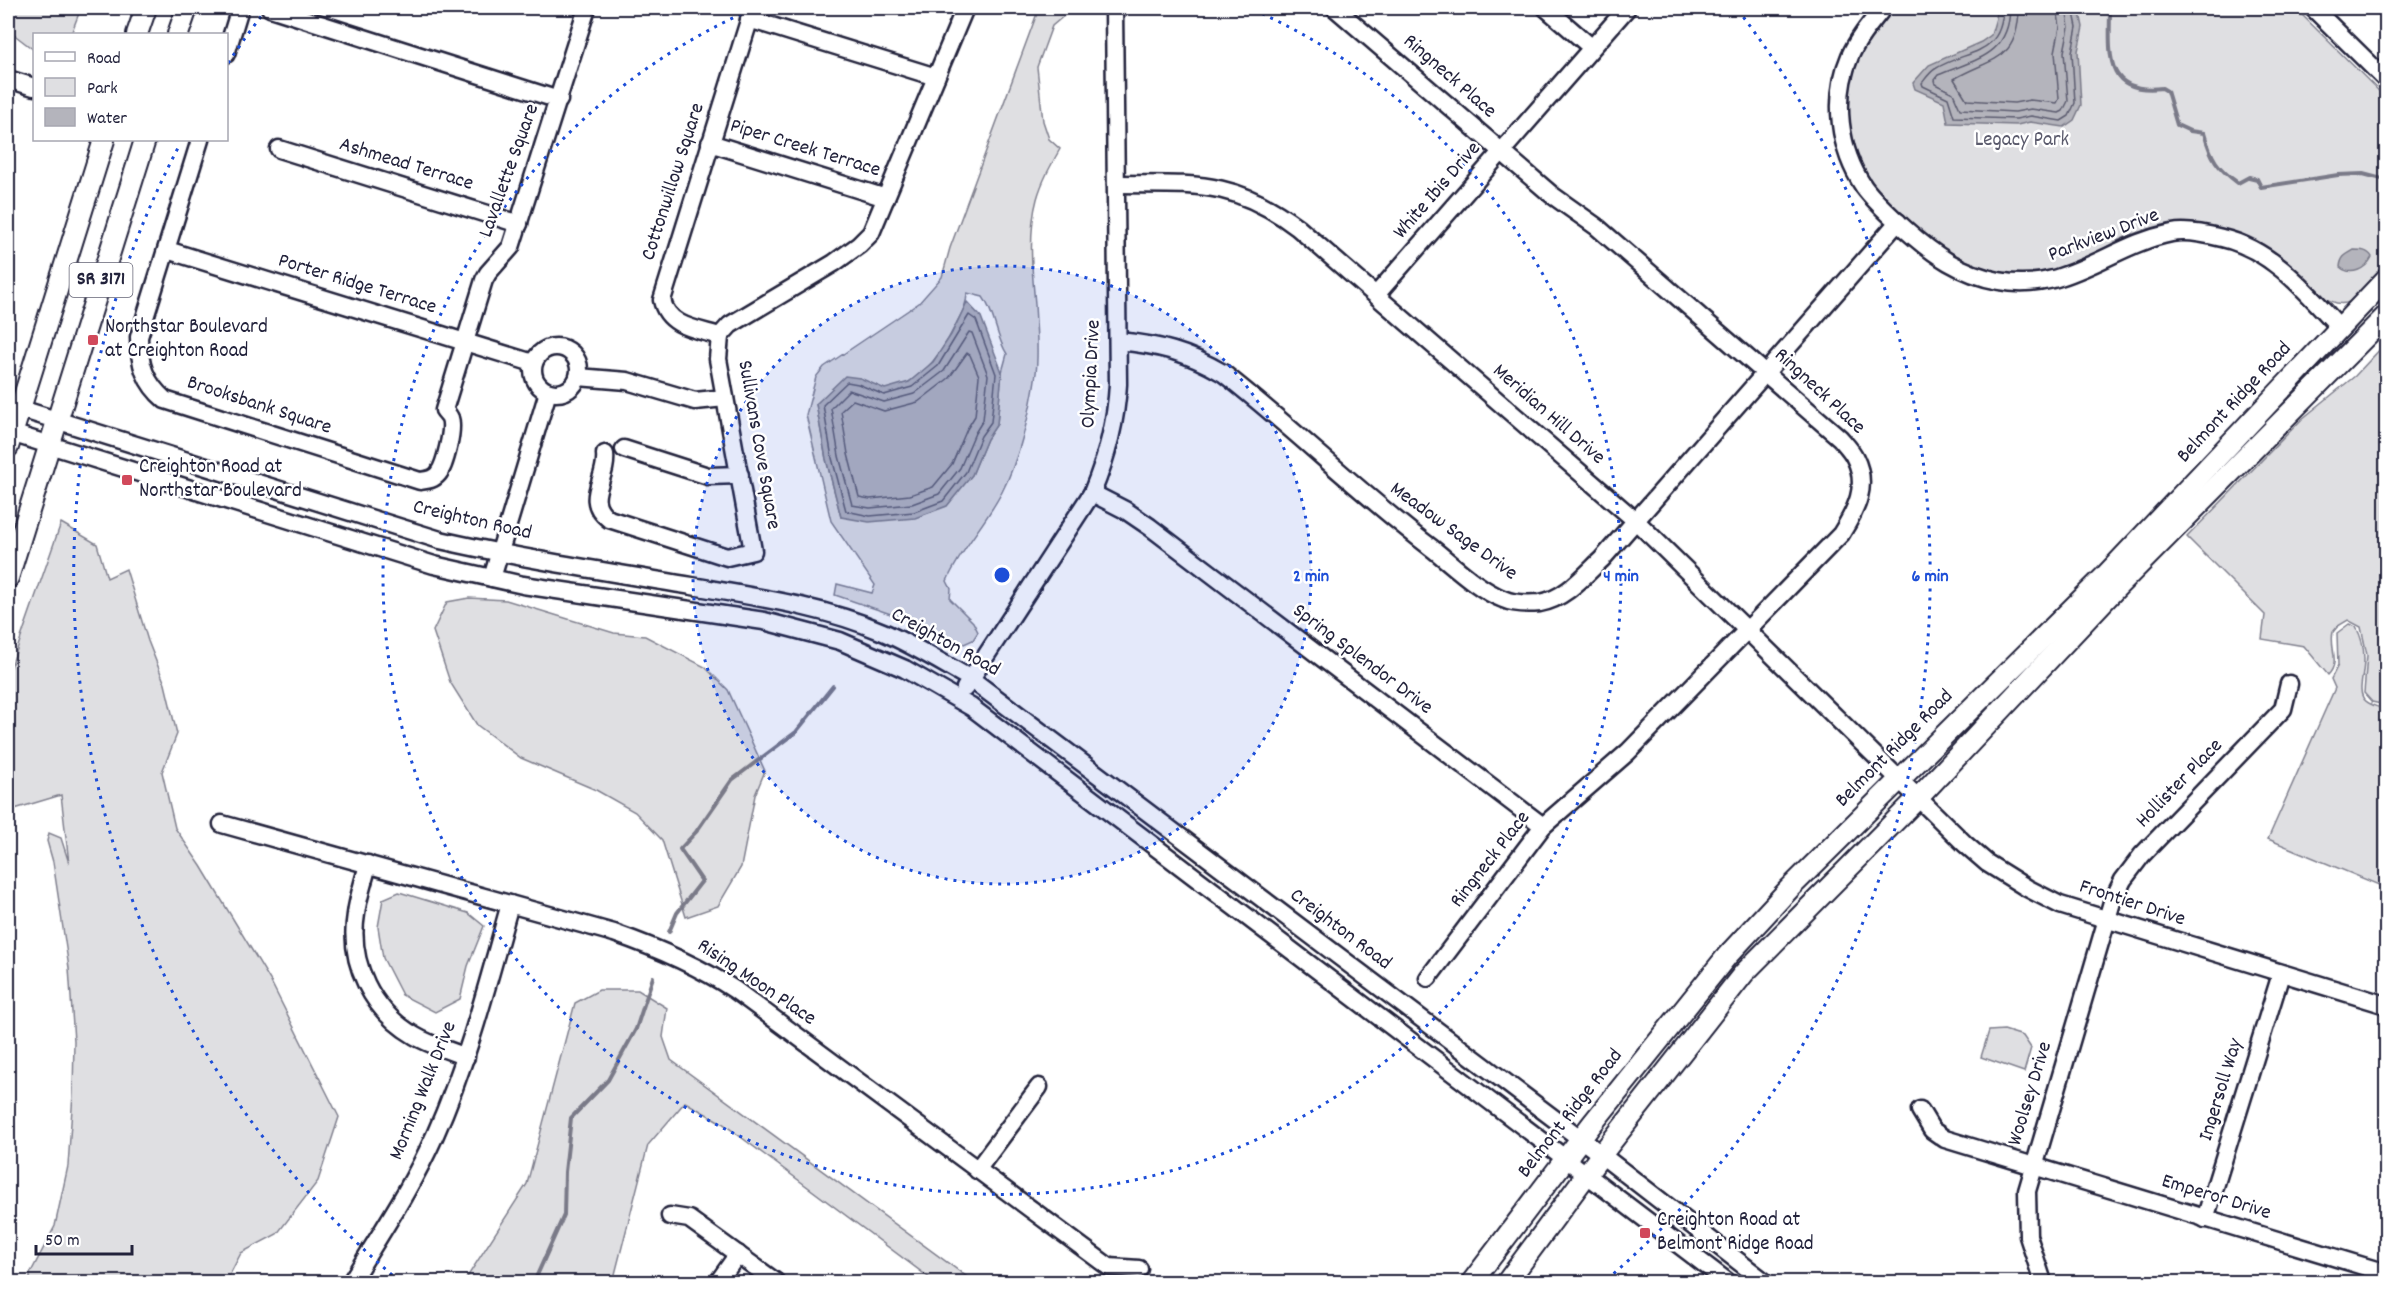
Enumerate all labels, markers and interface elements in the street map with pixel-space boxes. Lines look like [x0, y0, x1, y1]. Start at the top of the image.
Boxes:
street label: Ringneck Place [1395, 28, 1503, 126]
legend [33, 33, 228, 141]
text: Road [87, 47, 121, 72]
text: Park [87, 77, 118, 102]
street label: Cottonwillow Square [634, 99, 714, 265]
street label: Lavallette Square [472, 100, 548, 242]
text: Water [87, 107, 127, 132]
street label: Piper Creek Terrace [726, 112, 884, 186]
park label: Legacy Park [1975, 126, 2069, 156]
street label: Ashmead Terrace [335, 130, 477, 200]
street label: White Ibis Drive [1387, 136, 1489, 246]
street label: Parkview Drive [2044, 201, 2164, 271]
street label: Porter Ridge Terrace [274, 247, 440, 323]
road number: SR 3171 [70, 263, 132, 297]
place label: Northstar Boulevard at Creighton Road [105, 313, 268, 367]
street label: Olympia Drive [1074, 319, 1110, 429]
marker: Northstar Boulevard at Creighton Road [86, 333, 100, 347]
street label: Belmont Ridge Road [2171, 335, 2299, 471]
street label: Ringneck Place [1766, 342, 1872, 442]
street label: Meridian Hill Drive [1485, 357, 1611, 473]
street label: Sullivans Cove Square [728, 358, 788, 532]
street label: Brooksbank Square [183, 368, 335, 444]
place label: Creighton Road at Northstar Boulevard [139, 453, 302, 507]
marker: Creighton Road at Northstar Boulevard [120, 473, 134, 487]
street label: Meadow Sage Drive [1383, 475, 1523, 589]
street label: Creighton Road [410, 493, 534, 549]
centre of rings [992, 565, 1012, 585]
text: 2 min [1293, 565, 1329, 590]
text: 4 min [1603, 565, 1639, 590]
text: 6 min [1912, 565, 1948, 590]
street label: Spring Splendor Drive [1285, 597, 1439, 723]
street label: Creighton Road [885, 601, 1005, 685]
street label: Belmont Ridge Road [1829, 683, 1961, 815]
street label: Hollister Place [2129, 732, 2231, 836]
street label: Ringneck Place [1444, 805, 1538, 915]
street label: Frontier Drive [2075, 873, 2189, 935]
street label: Creighton Road [1283, 882, 1397, 978]
street label: Rising Moon Place [690, 932, 822, 1034]
street label: Morning Walk Drive [382, 1017, 466, 1165]
street label: Ingersoll Way [2192, 1035, 2252, 1145]
street label: Woolsey Drive [2001, 1038, 2061, 1150]
street label: Belmont Ridge Road [1511, 1043, 1631, 1185]
street label: Emperor Drive [2158, 1167, 2274, 1229]
place label: Creighton Road at Belmont Ridge Road [1657, 1206, 1814, 1260]
scale bar [36, 1218, 132, 1256]
marker: Creighton Road at Belmont Ridge Road [1638, 1226, 1652, 1240]
text: 50 m [45, 1229, 80, 1254]

